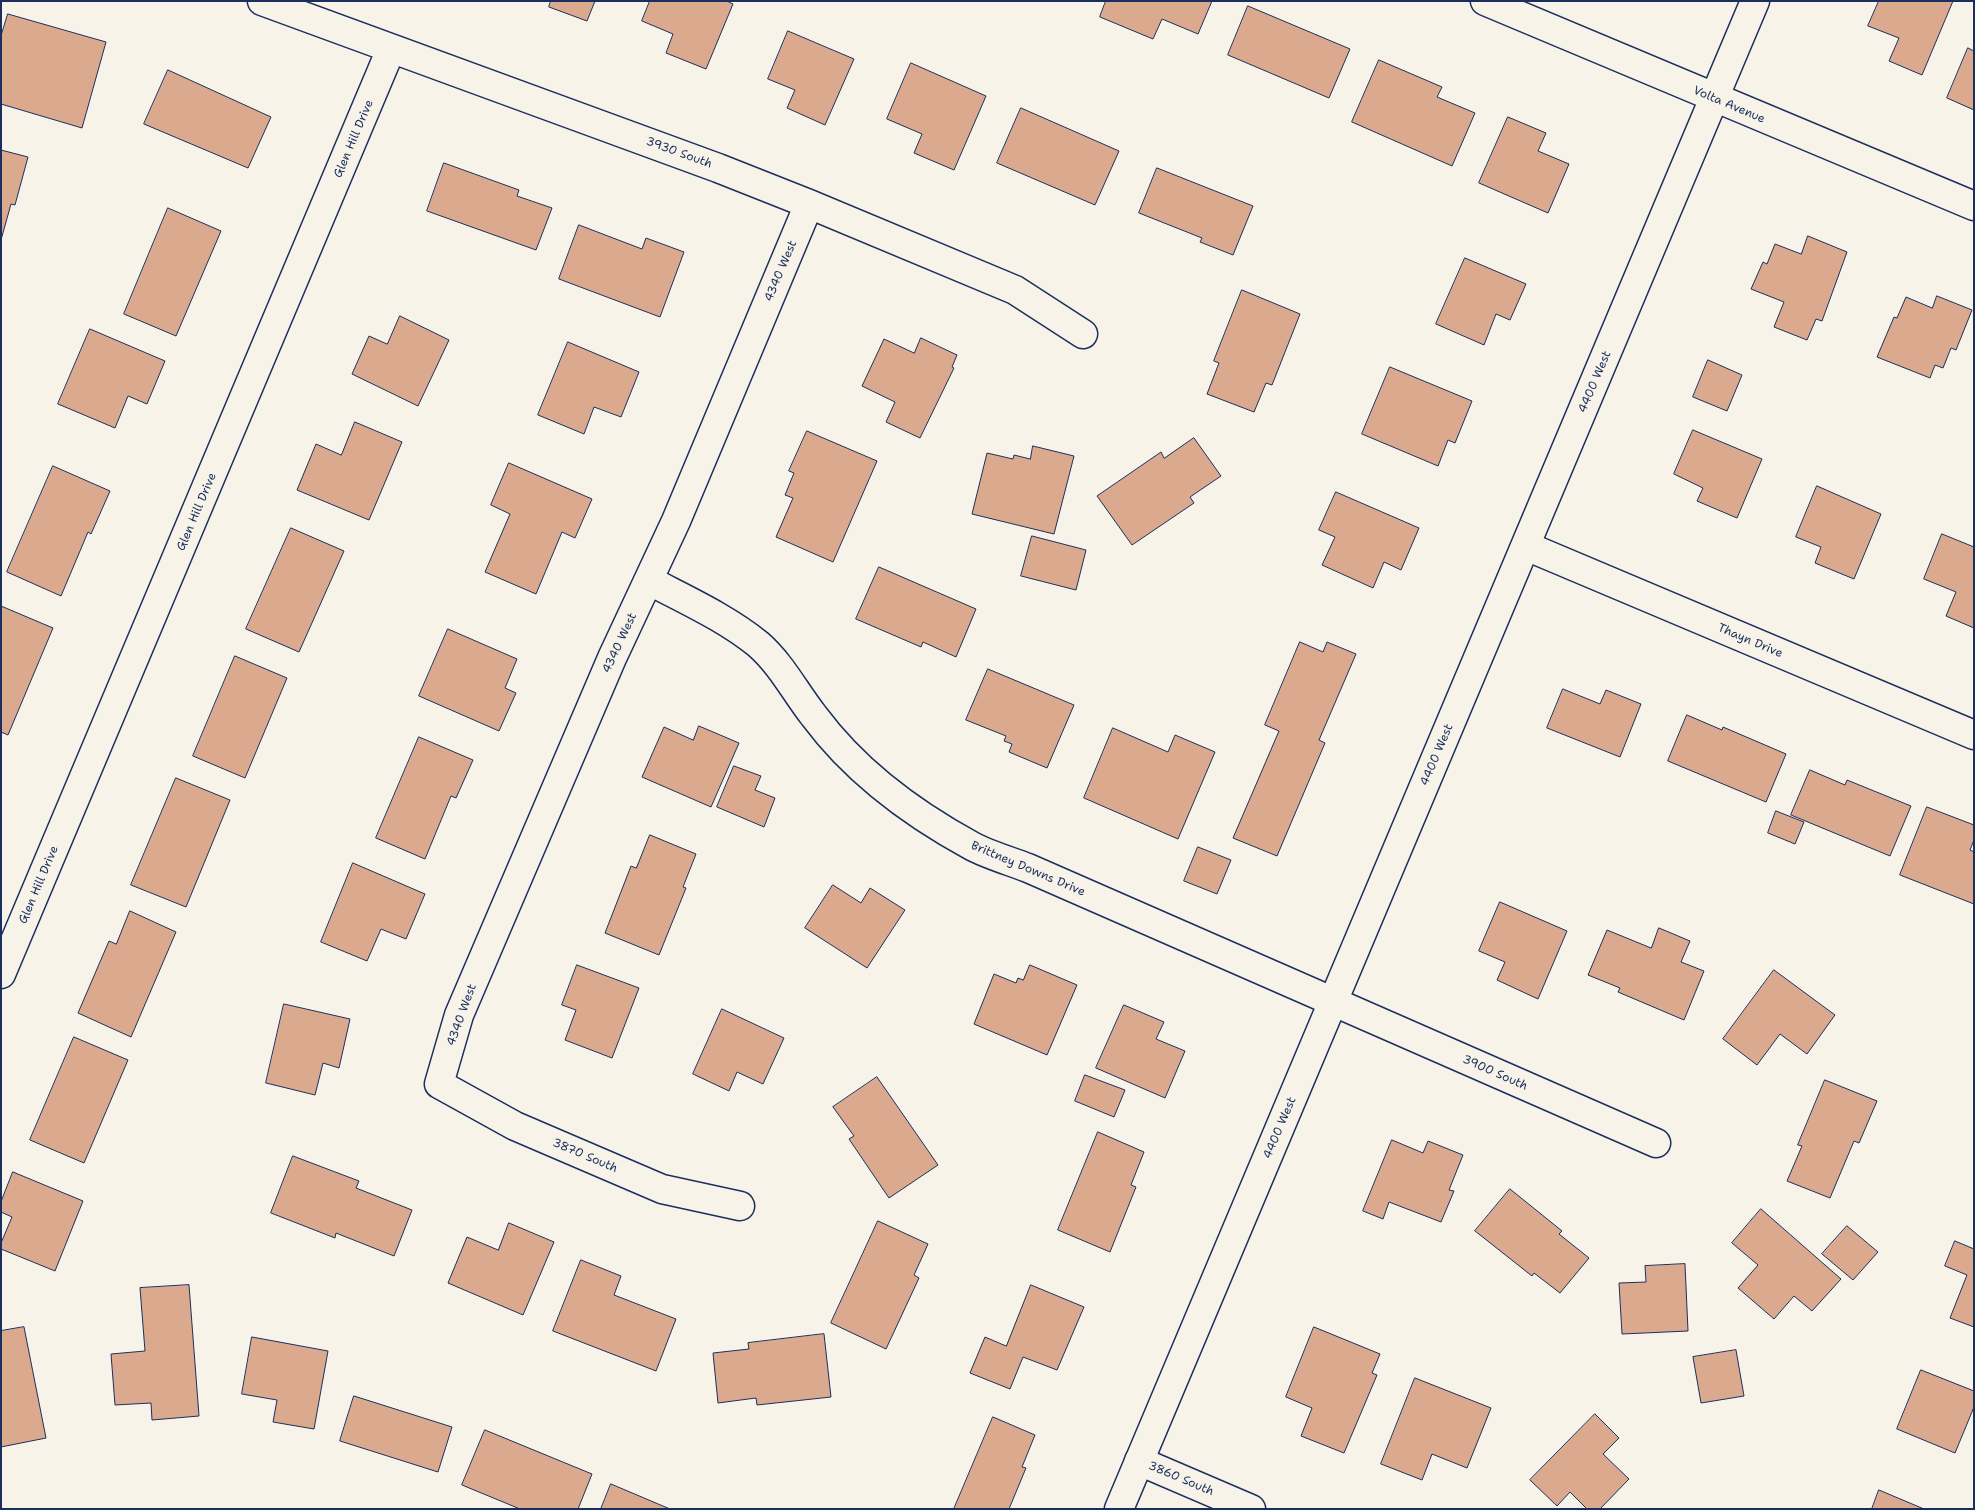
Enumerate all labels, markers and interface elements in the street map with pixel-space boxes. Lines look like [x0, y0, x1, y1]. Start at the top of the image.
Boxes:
street label: Volta Avenue [1691, 83, 1767, 127]
street label: Glen Hill Drive [331, 98, 377, 180]
street label: 3930 South [644, 134, 714, 172]
street label: 4340 West [762, 238, 800, 304]
street label: 4400 West [1576, 349, 1614, 415]
street label: Glen Hill Drive [174, 471, 220, 553]
street label: 4340 West [600, 611, 640, 675]
street label: Thayn Drive [1715, 621, 1785, 661]
street label: 4400 West [1418, 722, 1456, 788]
street label: Brittney Downs Drive [969, 838, 1087, 900]
street label: Glen Hill Drive [16, 844, 62, 926]
street label: 4340 West [444, 982, 480, 1048]
street label: 3900 South [1460, 1052, 1530, 1094]
street label: 4400 West [1261, 1095, 1299, 1161]
street label: 3870 South [550, 1136, 620, 1176]
street label: 3860 South [1146, 1459, 1216, 1499]

